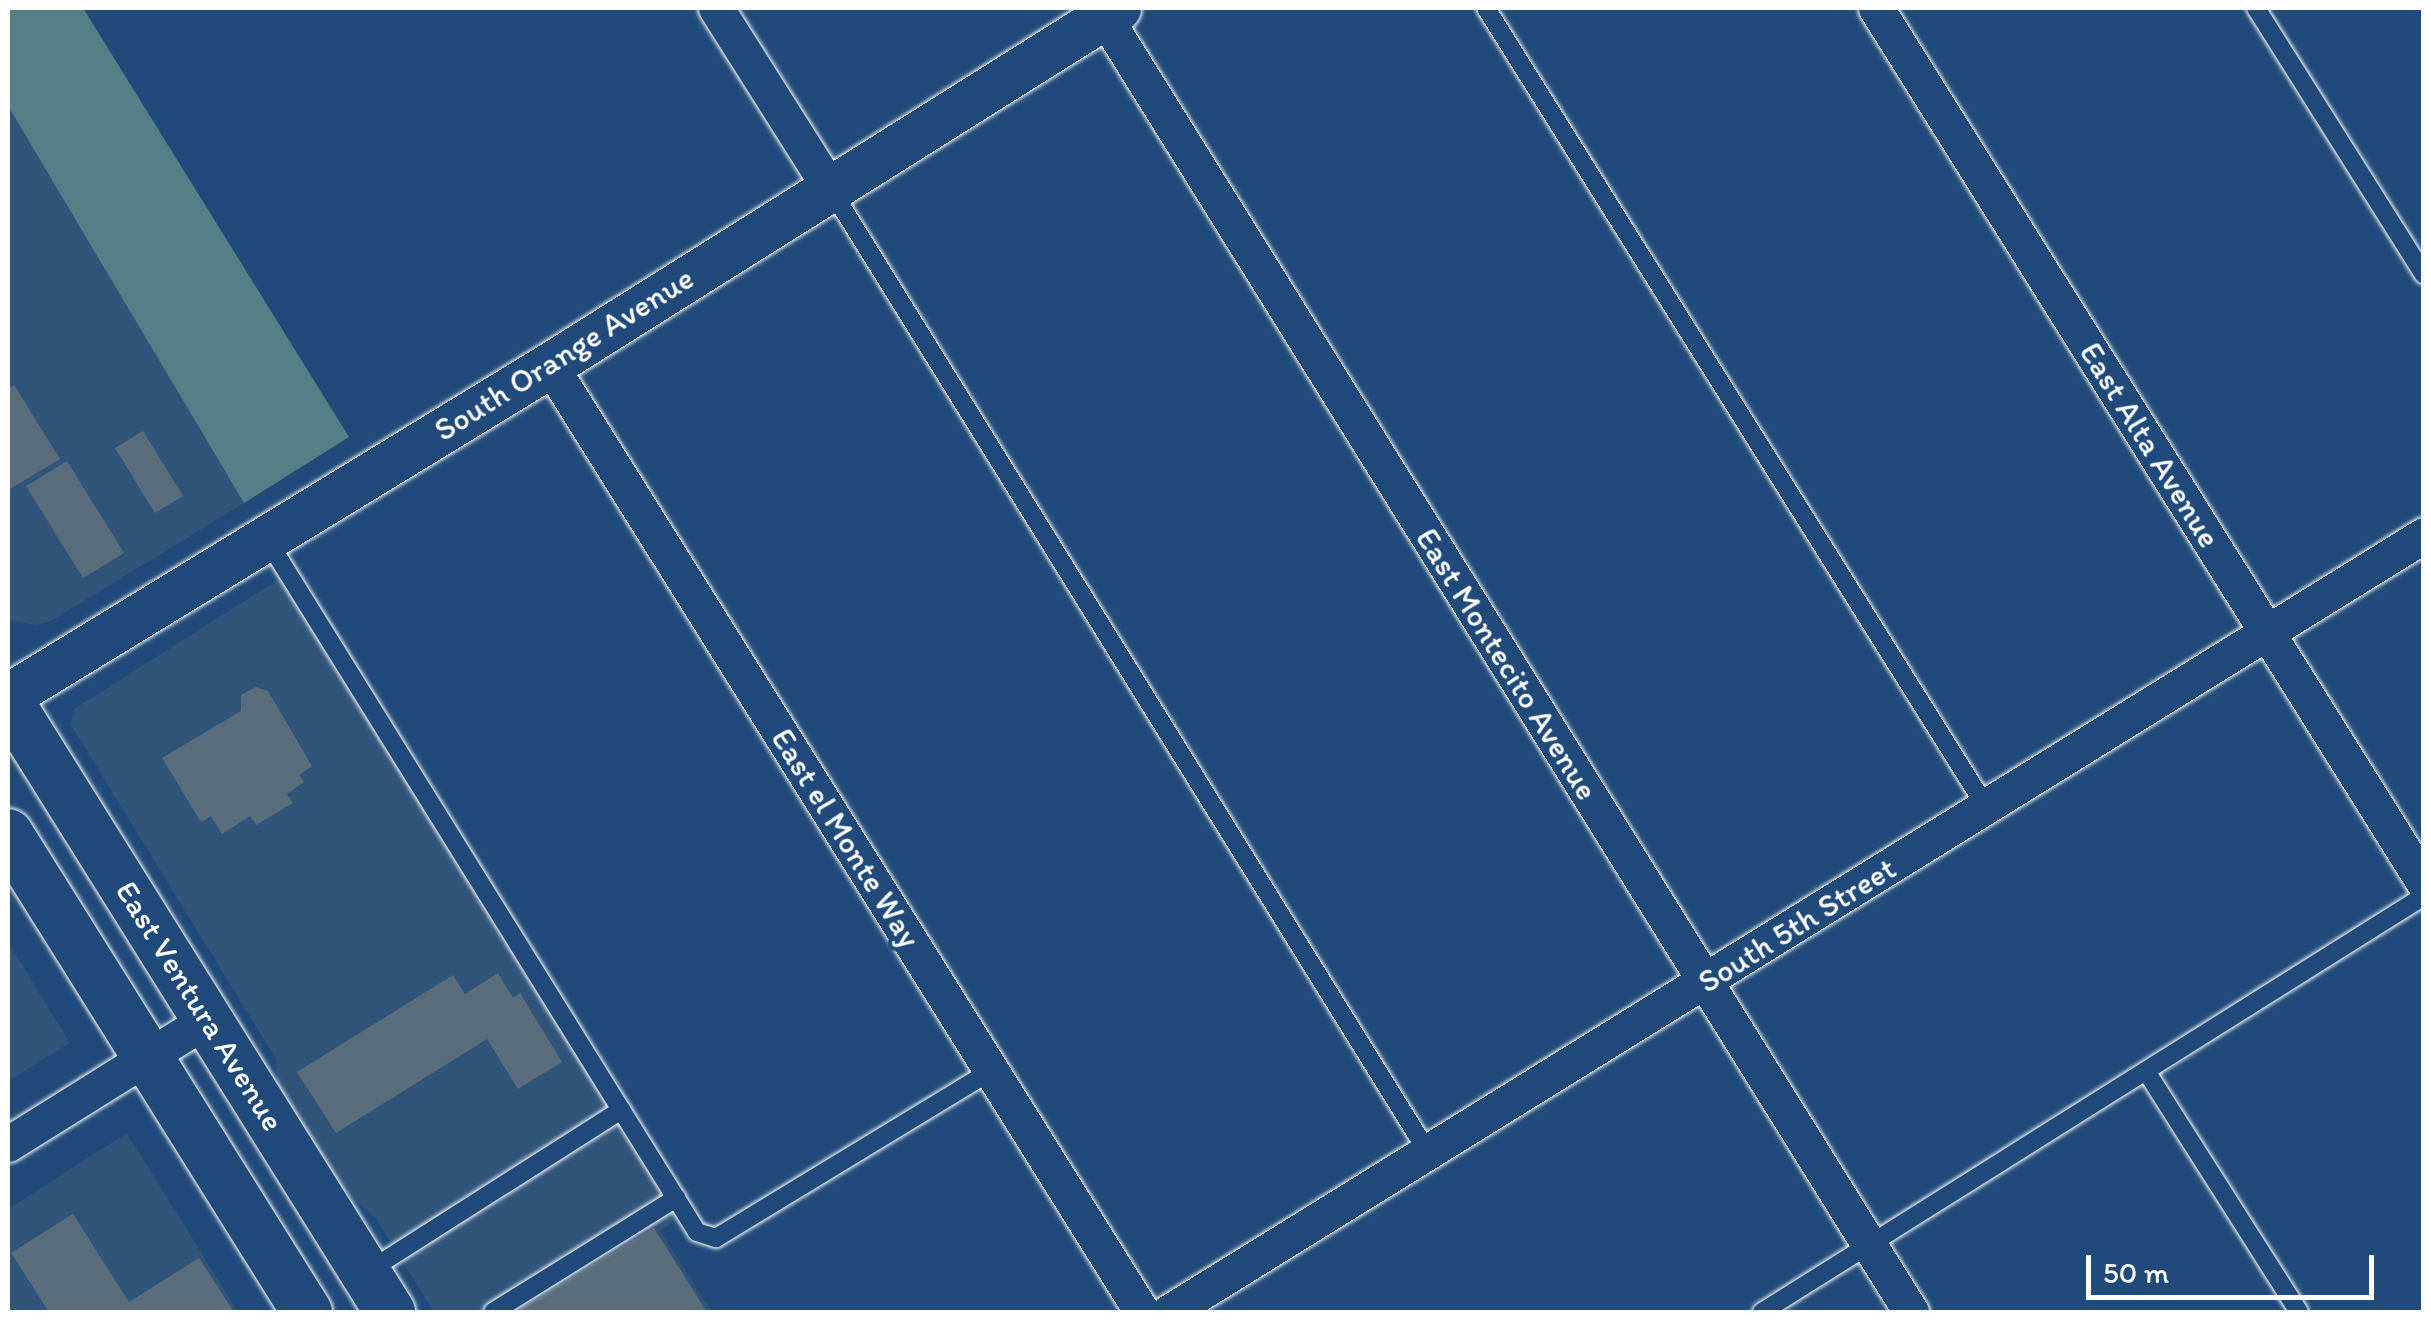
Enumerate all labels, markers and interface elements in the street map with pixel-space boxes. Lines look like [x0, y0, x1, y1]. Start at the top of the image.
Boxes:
street label: South Orange Avenue [428, 259, 700, 449]
street label: East Alta Avenue [2072, 336, 2228, 554]
street label: East Montecito Avenue [1408, 521, 1606, 807]
street label: East el Monte Way [763, 721, 929, 955]
street label: South 5th Street [1692, 849, 1902, 1001]
street label: East Ventura Avenue [108, 875, 292, 1137]
scale bar [2091, 1235, 2378, 1297]
text: 50 m [2103, 1254, 2169, 1291]

